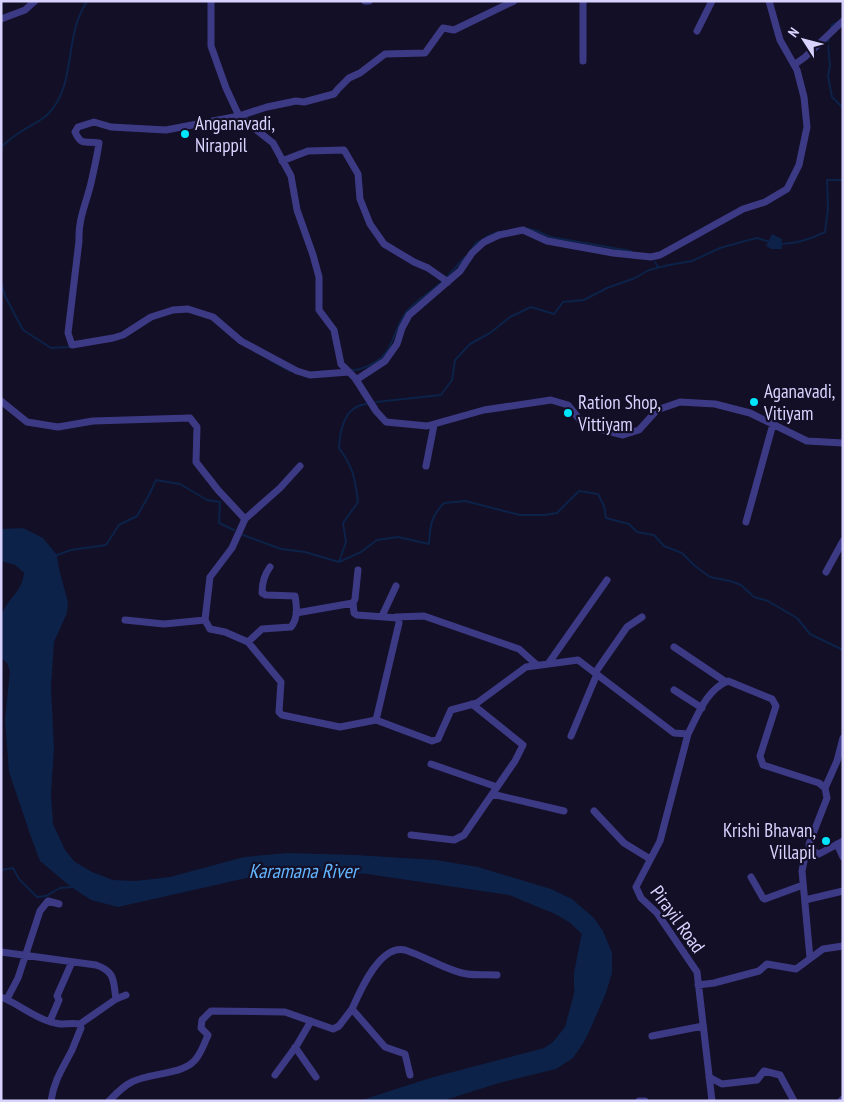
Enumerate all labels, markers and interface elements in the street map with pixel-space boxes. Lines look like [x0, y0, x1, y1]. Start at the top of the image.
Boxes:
north arrow [779, 15, 829, 65]
text: N [784, 24, 803, 41]
place label: Anganavadi, Nirappil [195, 111, 275, 157]
marker: Anganavadi, Nirappil [179, 128, 191, 140]
place label: Aganavadi, Vitiyam [763, 379, 835, 425]
place label: Ration Shop, Vittiyam [577, 390, 661, 436]
marker: Aganavadi, Vitiyam [748, 396, 760, 408]
marker: Ration Shop, Vittiyam [562, 407, 574, 419]
place label: Krishi Bhavan, Villapil [723, 818, 817, 864]
marker: Krishi Bhavan, Villapil [820, 835, 832, 847]
water label: Karamana River [249, 858, 360, 884]
street label: Pirayil Road [645, 881, 711, 957]

